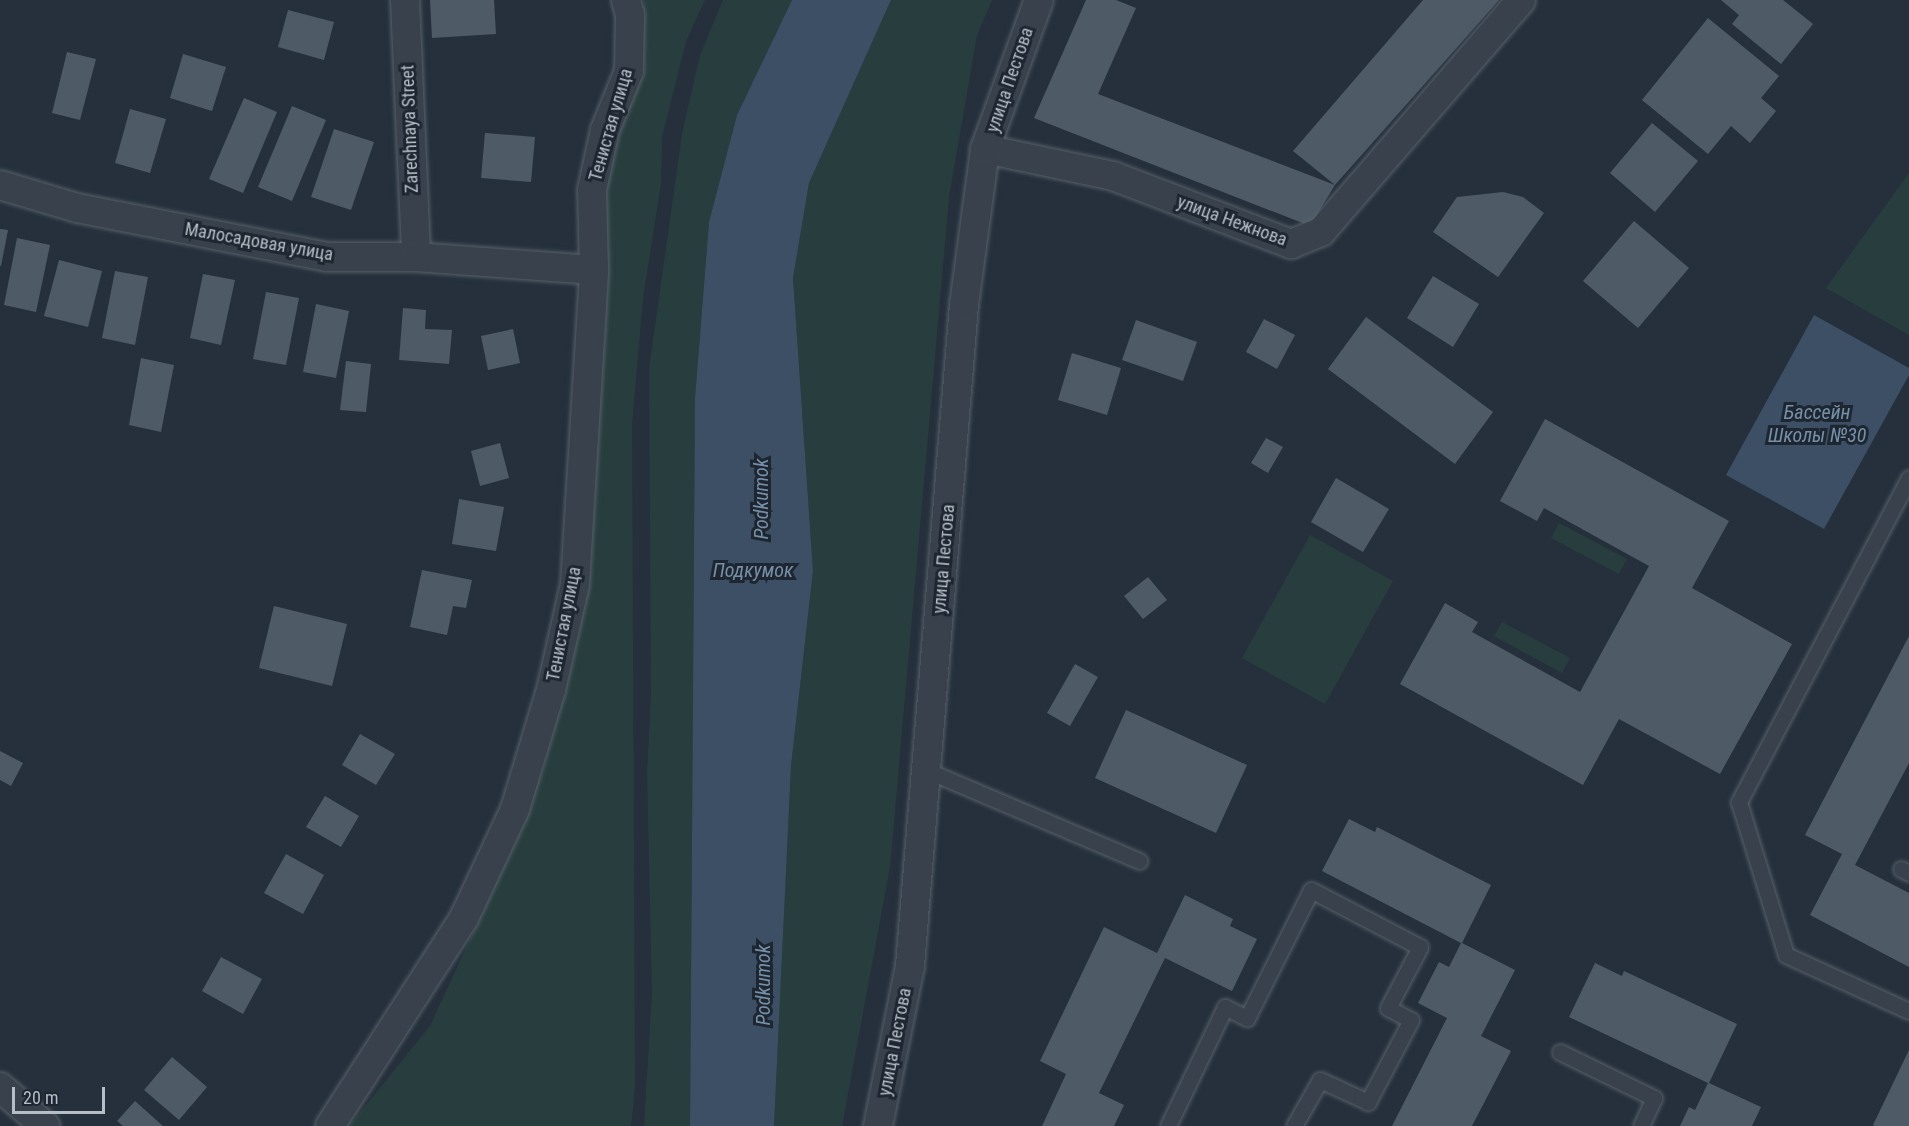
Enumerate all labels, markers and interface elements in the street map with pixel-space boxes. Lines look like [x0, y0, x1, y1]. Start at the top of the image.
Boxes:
street label: улица Пестова [982, 25, 1038, 135]
street label: Zarechnaya Street [397, 65, 423, 193]
street label: Тенистая улица [585, 66, 637, 184]
street label: улица Нежнова [1174, 191, 1290, 251]
street label: Малосадовая улица [183, 218, 335, 266]
water label: Бассейн Школы №30 [1768, 401, 1866, 448]
water label: Podkumok [749, 458, 773, 540]
street label: улица Пестова [928, 503, 960, 615]
water label: Подкумок [713, 558, 793, 582]
street label: Тенистая улица [542, 565, 586, 683]
water label: Podkumok [751, 944, 775, 1026]
street label: улица Пестова [874, 986, 916, 1098]
scale bar [15, 1075, 108, 1113]
text: 20 m [23, 1087, 58, 1108]

